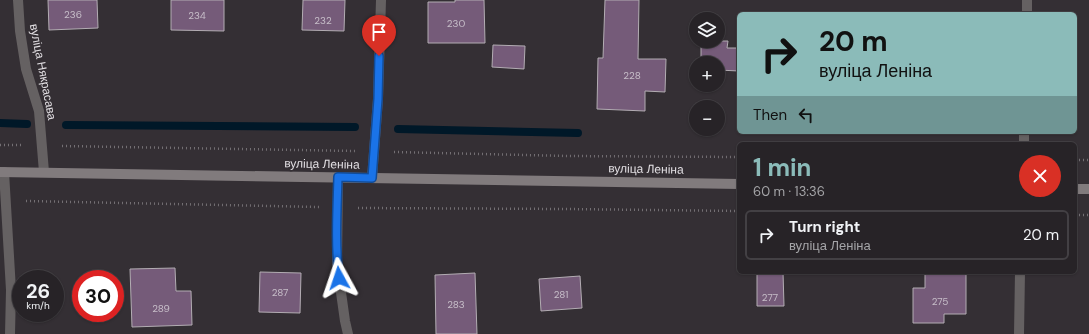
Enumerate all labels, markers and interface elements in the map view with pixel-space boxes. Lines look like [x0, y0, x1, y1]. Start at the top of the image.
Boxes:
house number: 236 [64, 8, 82, 21]
house number: 234 [188, 9, 206, 22]
map controls [689, 12, 725, 136]
button: layers [689, 12, 725, 48]
house number: 232 [314, 14, 332, 27]
pin [362, 15, 396, 56]
house number: 230 [447, 17, 465, 30]
icon: arrive [368, 21, 390, 43]
street label: вуліца Някрасава [26, 23, 60, 122]
text: 20 m [819, 23, 888, 60]
icon: right [753, 28, 805, 80]
button: + [689, 56, 725, 92]
text: вуліца Леніна [819, 59, 932, 83]
house number: 228 [623, 69, 641, 82]
button: − [689, 100, 725, 136]
icon: left [795, 104, 817, 126]
text: Then [753, 105, 787, 125]
text: 1 min [753, 152, 811, 183]
street label: вуліца Леніна [284, 155, 360, 173]
button: close [1019, 155, 1061, 197]
street label: вуліца Леніна [608, 160, 684, 178]
text: 60 m · 13:36 [753, 183, 825, 200]
text: Turn right [789, 217, 860, 237]
icon: right [755, 224, 777, 246]
text: 20 m [1023, 225, 1059, 245]
text: вуліца Леніна [789, 237, 871, 254]
position arrow [318, 257, 360, 299]
speed limit sign: 30 [72, 270, 124, 322]
text: 26 [26, 278, 50, 304]
house number: 287 [272, 286, 288, 299]
house number: 281 [554, 288, 568, 301]
house number: 277 [762, 291, 778, 304]
house number: 275 [932, 295, 948, 308]
house number: 283 [447, 298, 465, 311]
text: km/h [26, 299, 50, 312]
house number: 289 [152, 302, 170, 315]

